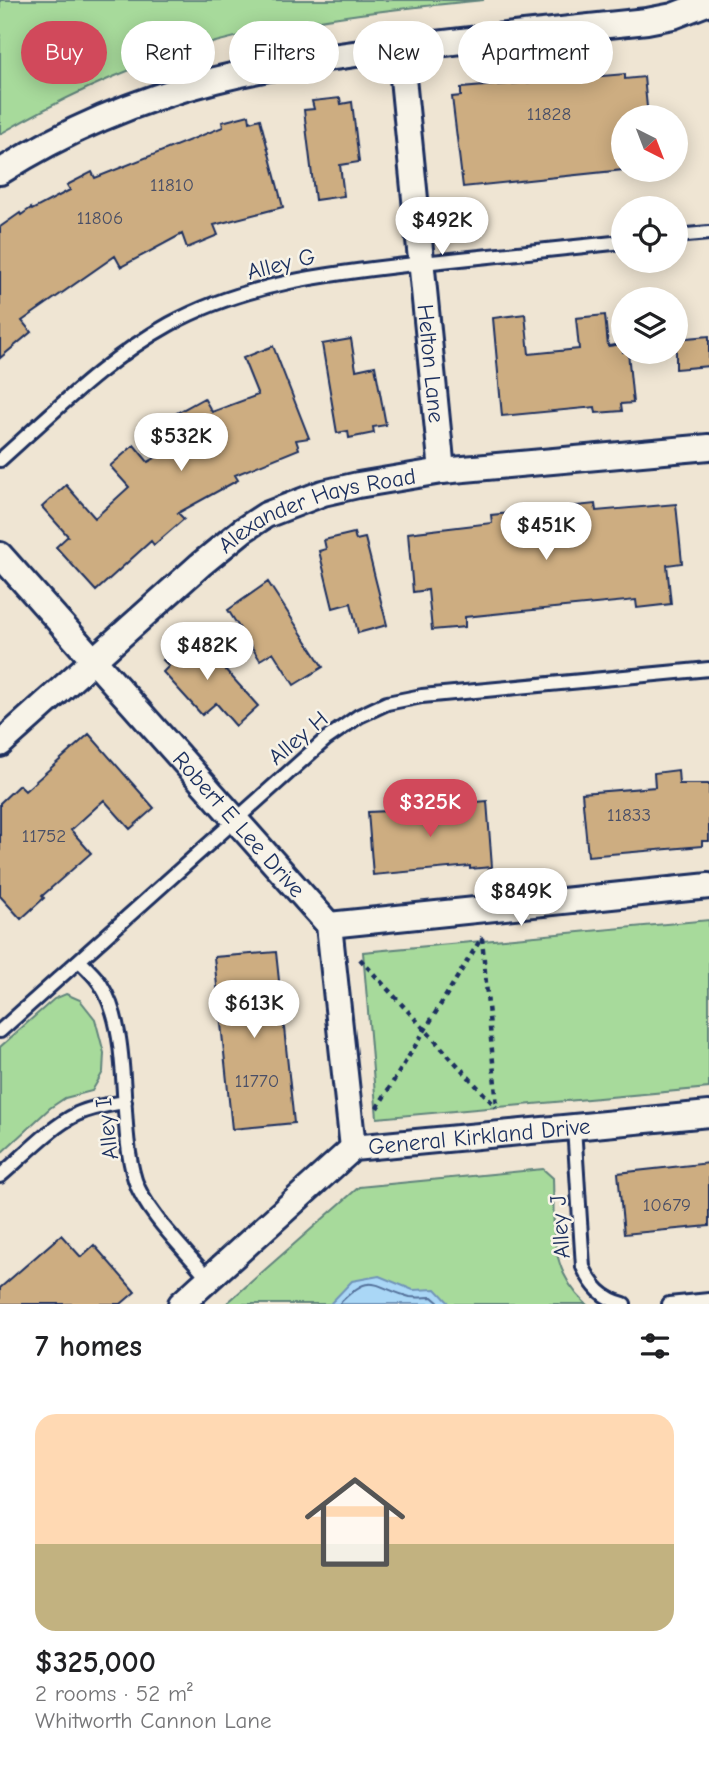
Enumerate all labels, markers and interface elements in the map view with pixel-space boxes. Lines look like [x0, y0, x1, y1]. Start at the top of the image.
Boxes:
chip: Buy [21, 21, 107, 84]
chip: Rent [121, 21, 215, 84]
chip: Filters [229, 21, 339, 84]
chip: New [353, 21, 444, 84]
chip: Apartment [458, 21, 613, 84]
house number: 11828 [527, 103, 571, 125]
north arrow [611, 105, 688, 182]
map controls [611, 105, 688, 364]
house number: 11810 [150, 174, 194, 196]
button: locate [611, 196, 688, 273]
pin: $492K [393, 198, 491, 257]
text: $492K [411, 206, 473, 233]
house number: 11806 [77, 207, 123, 229]
street label: Alley G [244, 243, 318, 285]
button: layers [611, 287, 688, 364]
street label: Helton Lane [412, 303, 451, 424]
pin: $532K [132, 414, 230, 473]
text: $532K [150, 422, 212, 449]
street label: Alexander Hays Road [212, 462, 418, 558]
pin: $451K [497, 503, 595, 562]
text: $451K [517, 511, 575, 538]
pin: $482K [158, 622, 256, 682]
text: $482K [177, 631, 237, 658]
street label: Alley H [263, 705, 333, 771]
street label: Robert E Lee Drive [167, 746, 311, 902]
pin: $325K [381, 780, 479, 839]
text: $325K [399, 788, 461, 815]
house number: 11833 [607, 804, 651, 826]
house number: 11752 [22, 825, 66, 847]
pin: $849K [472, 869, 570, 928]
text: $849K [490, 877, 552, 904]
pin: $613K [205, 981, 303, 1040]
text: $613K [224, 989, 284, 1016]
house number: 11770 [235, 1070, 279, 1092]
street label: Alley I [90, 1097, 124, 1161]
street label: General Kirkland Drive [367, 1112, 592, 1160]
street label: Alley J [544, 1194, 576, 1260]
house number: 10679 [643, 1194, 691, 1216]
icon: filters [636, 1327, 674, 1365]
text: 7 homes [35, 1329, 142, 1364]
icon: home [292, 1459, 418, 1585]
text: $325,000 [35, 1645, 156, 1680]
text: 2 rooms · 52 m² [35, 1680, 193, 1707]
text: Whitworth Cannon Lane [35, 1707, 272, 1734]

